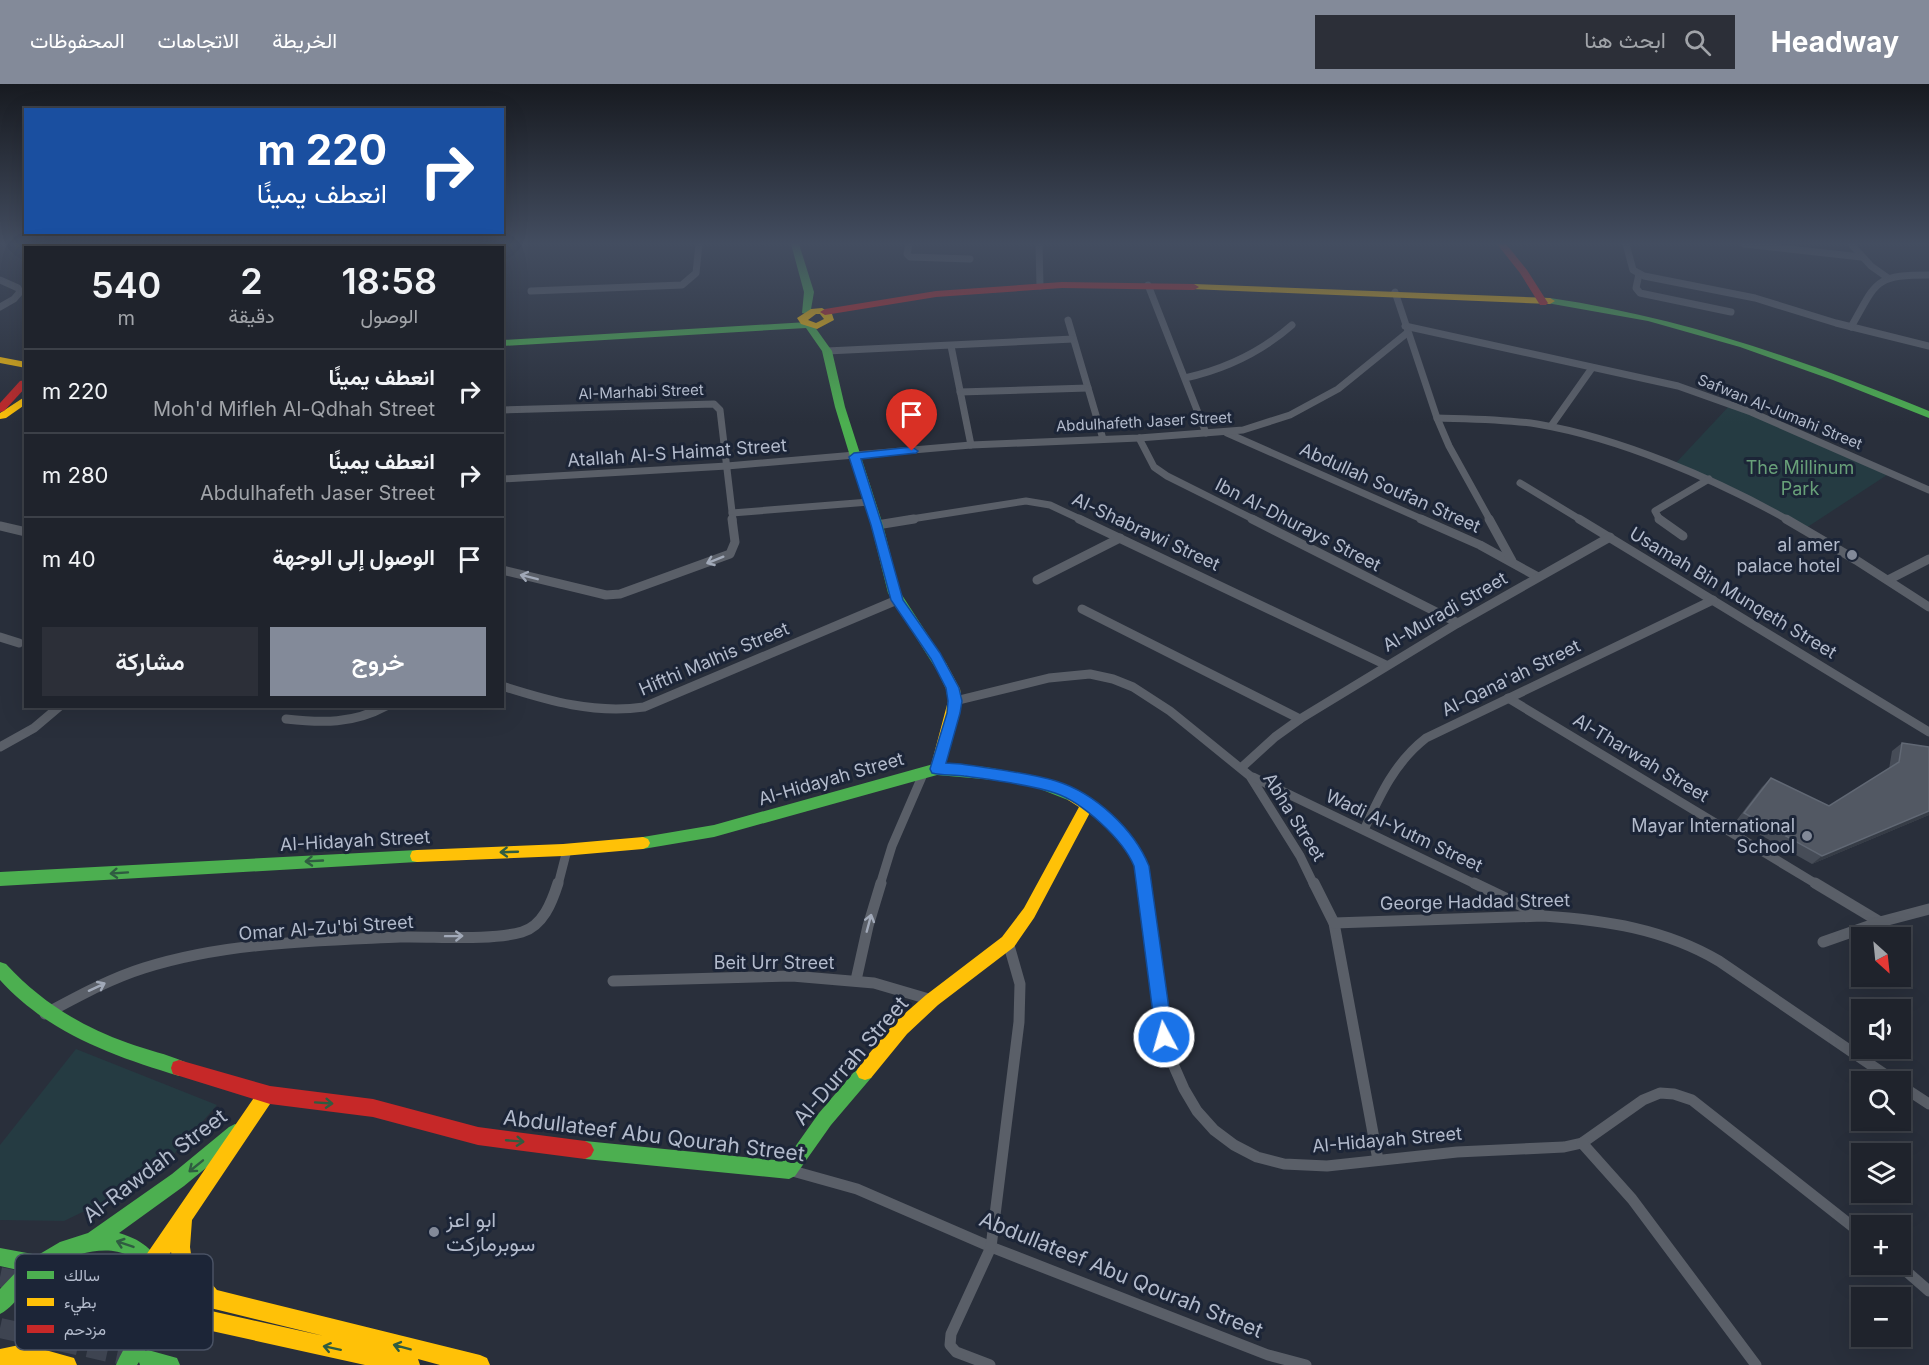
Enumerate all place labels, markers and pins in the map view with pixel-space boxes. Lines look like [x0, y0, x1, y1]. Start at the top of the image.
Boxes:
pin [886, 389, 937, 451]
place label: al amer palace hotel [1736, 534, 1840, 576]
marker: al amer palace hotel [1845, 548, 1859, 562]
place label: Mayar International School [1631, 815, 1795, 857]
marker: Mayar International School [1800, 829, 1814, 843]
place label: ابو اعز سوبرماركت [445, 1207, 535, 1257]
marker: ابو اعز سوبرماركت [427, 1225, 441, 1239]

